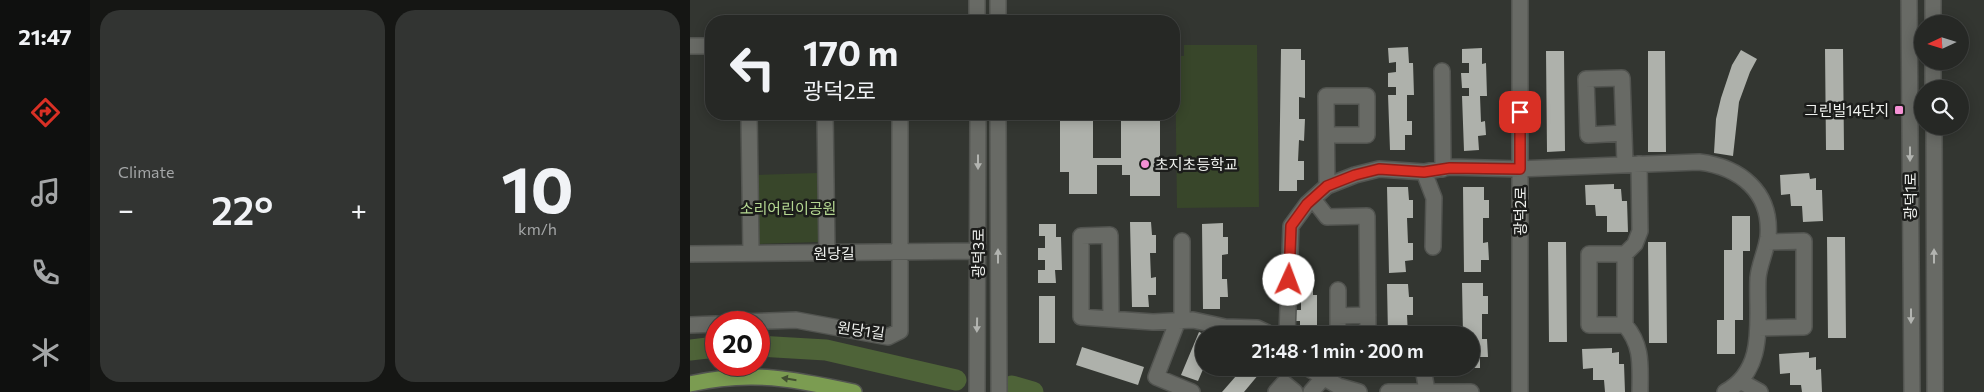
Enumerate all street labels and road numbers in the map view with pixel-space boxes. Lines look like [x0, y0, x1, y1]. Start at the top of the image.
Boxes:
street label: 광덕1로 [1901, 172, 1919, 220]
street label: 광덕2로 [1511, 186, 1529, 236]
street label: 광덕3로 [969, 228, 987, 278]
street label: 원당길 [813, 244, 855, 262]
street label: 원당1길 [836, 318, 886, 342]

